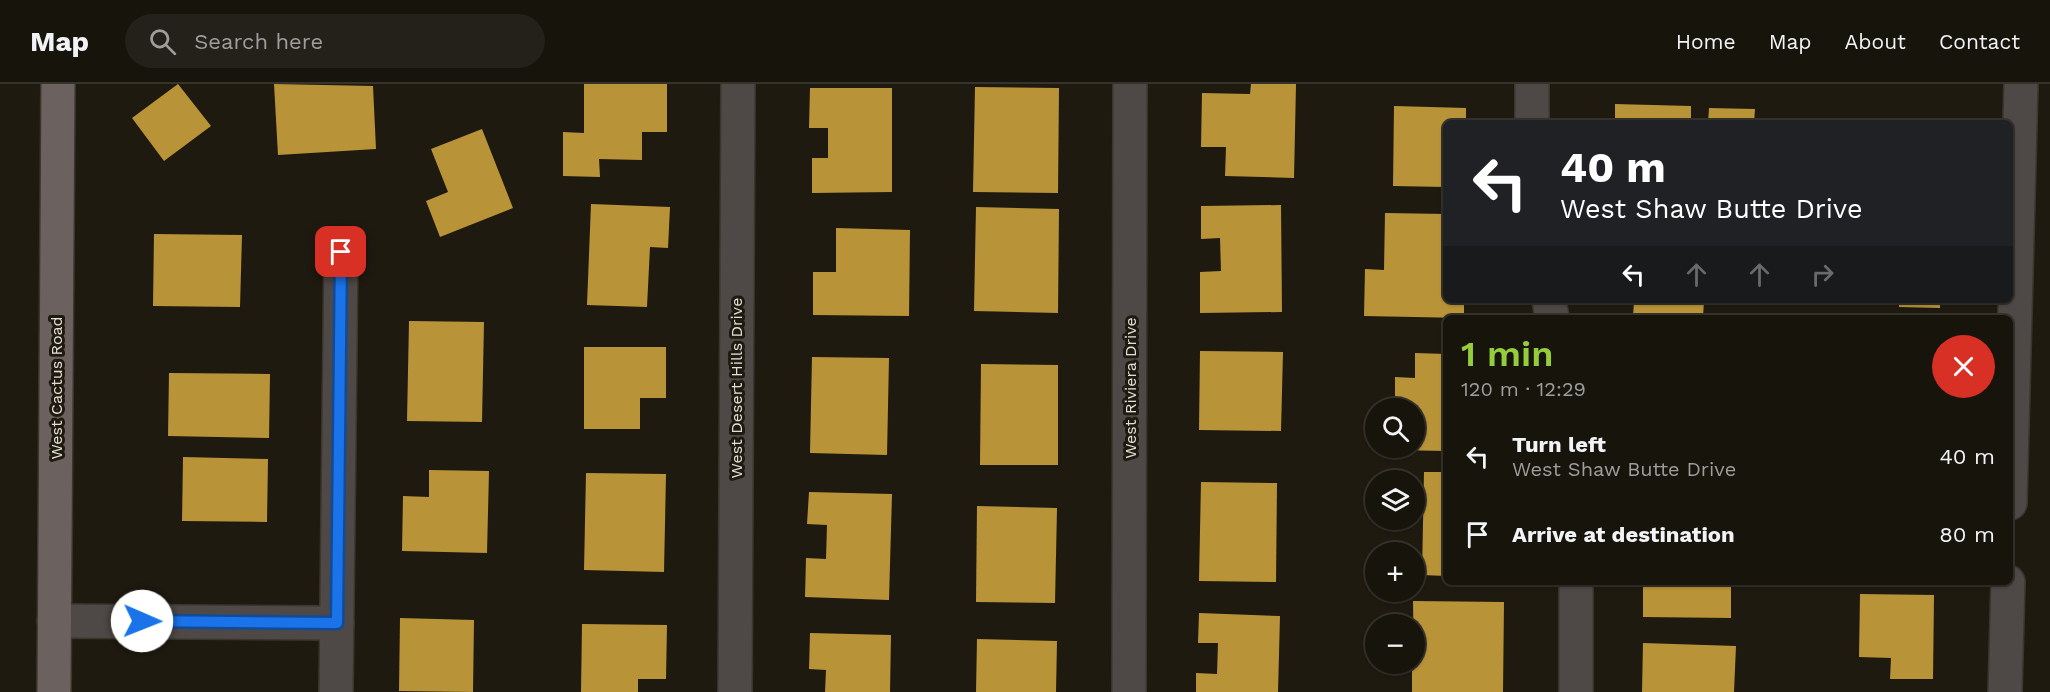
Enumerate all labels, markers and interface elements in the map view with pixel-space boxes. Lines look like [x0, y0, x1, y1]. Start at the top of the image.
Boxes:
search box [125, 14, 545, 68]
text: Map [30, 25, 89, 58]
icon: search [146, 25, 179, 58]
text: Search here [194, 29, 323, 54]
text: Home [1676, 29, 1736, 54]
text: Map [1769, 29, 1812, 54]
text: About [1845, 29, 1906, 54]
text: Contact [1939, 29, 2020, 54]
text: 40 m [1560, 143, 1666, 192]
icon: left [1461, 144, 1539, 222]
text: West Shaw Butte Drive [1560, 193, 1863, 225]
pin [315, 226, 366, 277]
icon: arrive [324, 235, 357, 268]
icon: left [1617, 258, 1650, 291]
icon: ahead [1680, 258, 1713, 291]
icon: ahead [1743, 258, 1776, 291]
icon: right [1806, 258, 1839, 291]
street label: West Desert Hills Drive [727, 298, 746, 478]
street label: West Cactus Road [47, 316, 66, 460]
street label: West Riviera Drive [1121, 317, 1140, 459]
text: 1 min [1461, 333, 1553, 375]
button: close [1932, 335, 1995, 398]
text: 120 m · 12:29 [1461, 377, 1586, 401]
map controls [1365, 398, 1425, 674]
button: search [1365, 398, 1425, 458]
text: Turn left [1512, 432, 1606, 457]
icon: left [1461, 440, 1494, 473]
text: 40 m [1939, 444, 1995, 469]
text: West Shaw Butte Drive [1512, 457, 1736, 481]
button: layers [1365, 470, 1425, 530]
icon: arrive [1461, 518, 1494, 551]
text: Arrive at destination [1512, 522, 1735, 547]
text: 80 m [1939, 522, 1995, 547]
button: + [1365, 542, 1425, 602]
position arrow [110, 589, 174, 653]
button: − [1365, 614, 1425, 674]

